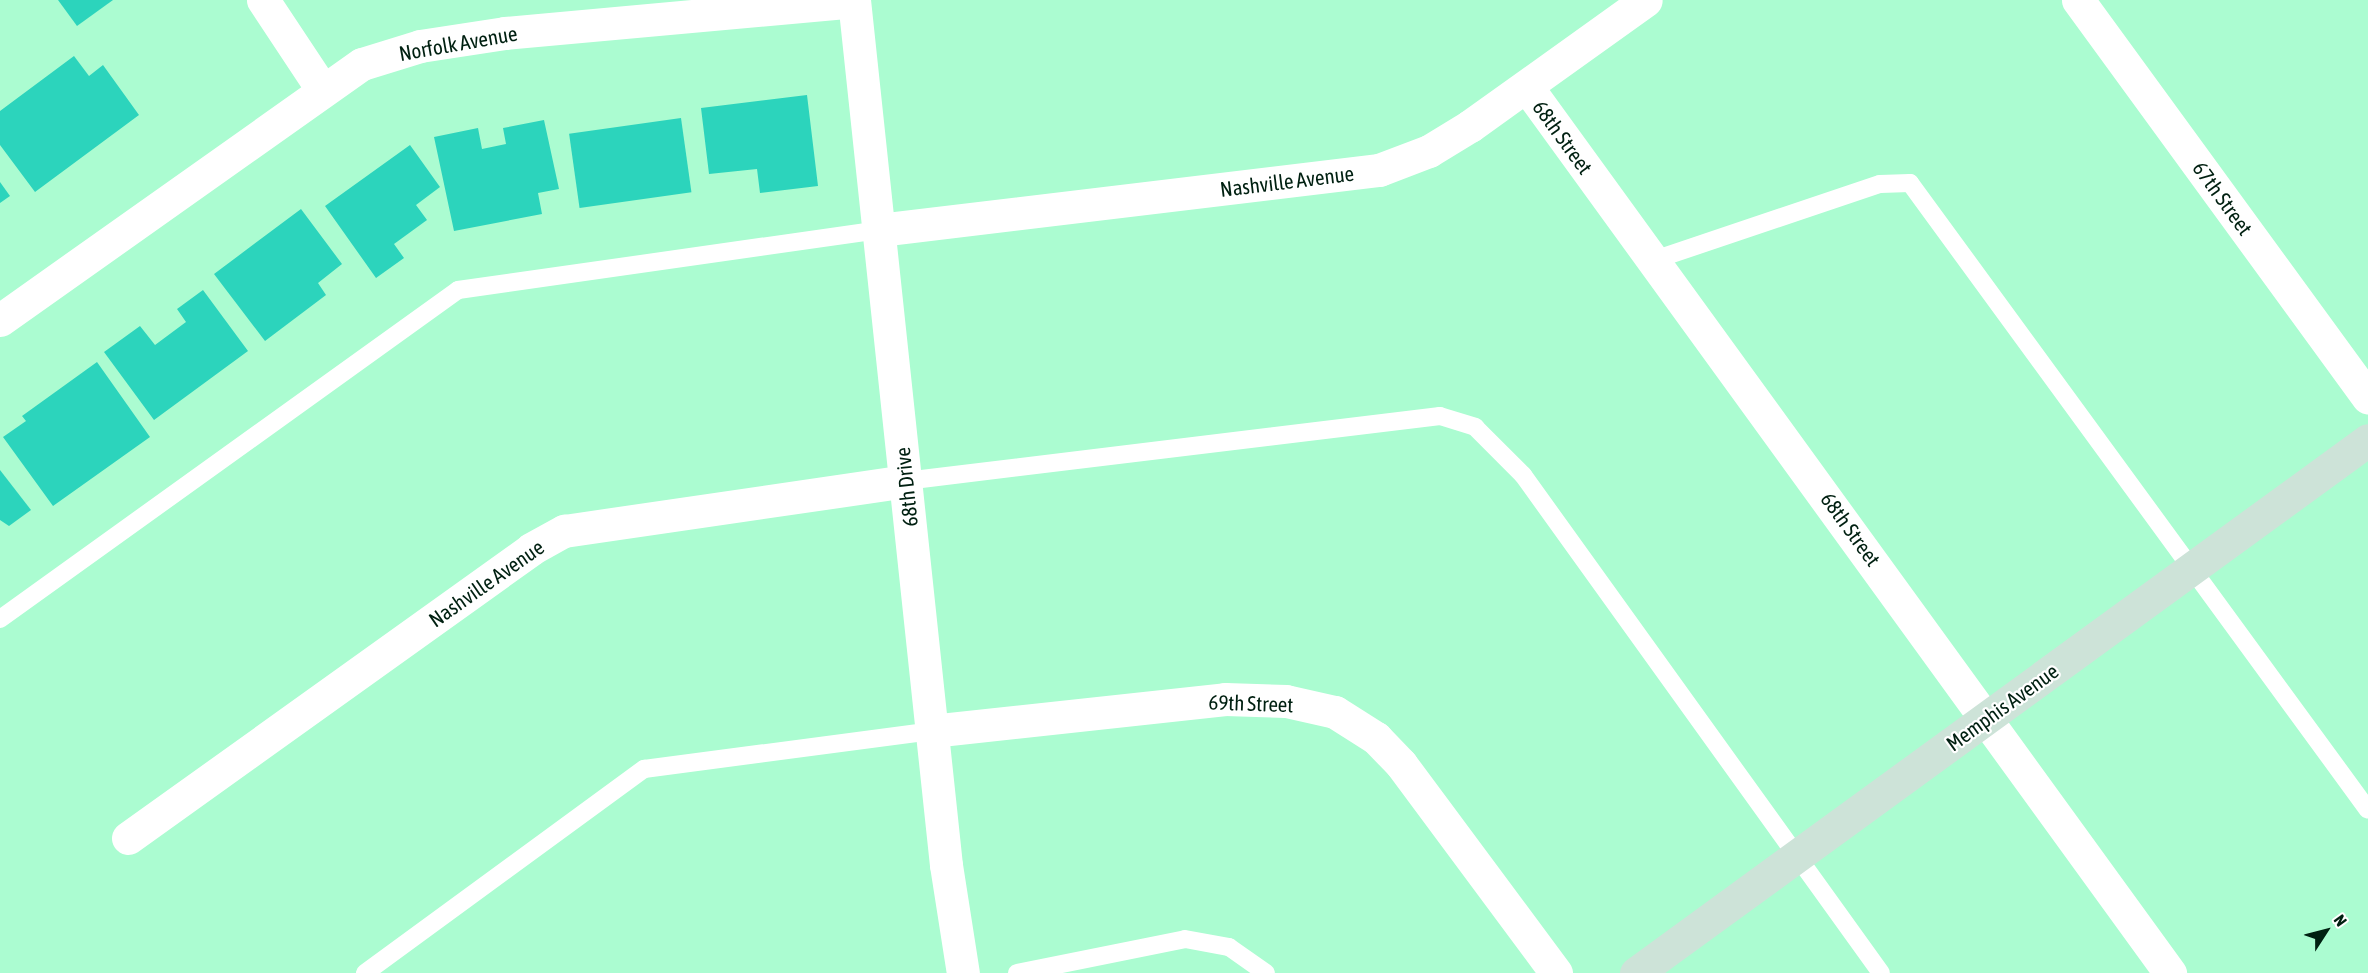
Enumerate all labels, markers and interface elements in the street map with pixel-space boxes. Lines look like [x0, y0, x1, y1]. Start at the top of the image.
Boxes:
street label: Norfolk Avenue [397, 20, 519, 66]
street label: 68th Street [1528, 95, 1598, 179]
street label: 67th Street [2188, 156, 2258, 240]
street label: Nashville Avenue [1219, 160, 1355, 202]
street label: 68th Drive [889, 446, 923, 528]
street label: 68th Street [1816, 487, 1886, 571]
street label: Nashville Avenue [424, 534, 548, 632]
street label: Memphis Avenue [1941, 658, 2063, 756]
street label: 69th Street [1208, 689, 1294, 717]
north arrow [2296, 901, 2356, 961]
text: N [2330, 911, 2351, 930]

